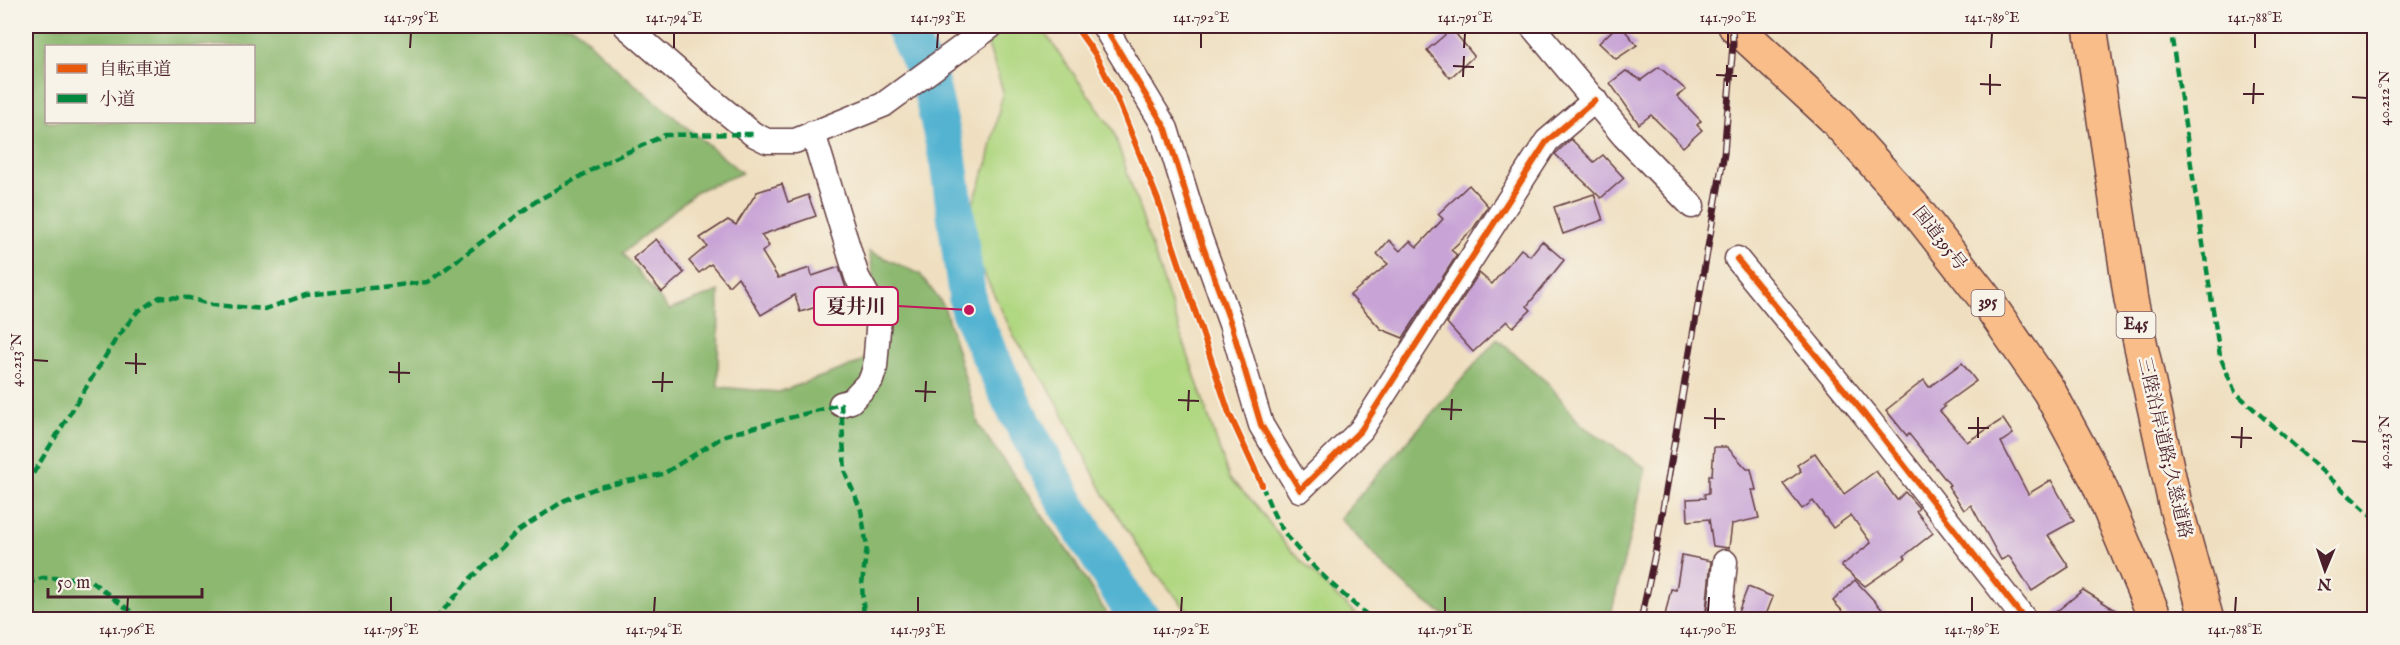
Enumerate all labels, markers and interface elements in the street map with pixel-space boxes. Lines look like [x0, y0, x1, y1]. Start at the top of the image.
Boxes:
text: 141.795°E [383, 8, 439, 27]
text: 141.794°E [646, 8, 702, 27]
text: 141.793°E [910, 8, 966, 27]
text: 141.792°E [1173, 8, 1229, 27]
text: 141.791°E [1437, 8, 1493, 27]
text: 141.790°E [1699, 8, 1757, 27]
text: 141.789°E [1964, 8, 2020, 27]
text: 141.788°E [2228, 8, 2282, 27]
legend [45, 45, 255, 123]
text: 自転車道 [99, 59, 171, 82]
text: 40.212°N [2375, 70, 2394, 126]
text: 小道 [99, 89, 135, 112]
street label: 国道395号 [1907, 202, 1971, 276]
callout: 夏井川 [814, 287, 898, 325]
road number: 395 [1972, 290, 2004, 316]
text: 夏井川 [826, 295, 886, 320]
road number: E45 [2116, 312, 2156, 338]
text: 40.213°N [7, 333, 26, 387]
street label: 三陸沿岸道路;久慈道路 [2132, 355, 2196, 541]
text: 40.213°N [2375, 415, 2394, 469]
north arrow [2295, 540, 2355, 600]
scale bar [48, 561, 202, 599]
text: 50 m [57, 572, 90, 595]
text: N [2317, 573, 2333, 593]
text: 141.796°E [99, 620, 155, 639]
text: 141.795°E [363, 620, 419, 639]
text: 141.794°E [626, 620, 682, 639]
text: 141.793°E [890, 620, 946, 639]
text: 141.792°E [1153, 620, 1209, 639]
text: 141.791°E [1417, 620, 1473, 639]
text: 141.790°E [1679, 620, 1737, 639]
text: 141.789°E [1944, 620, 2000, 639]
text: 141.788°E [2208, 620, 2262, 639]

